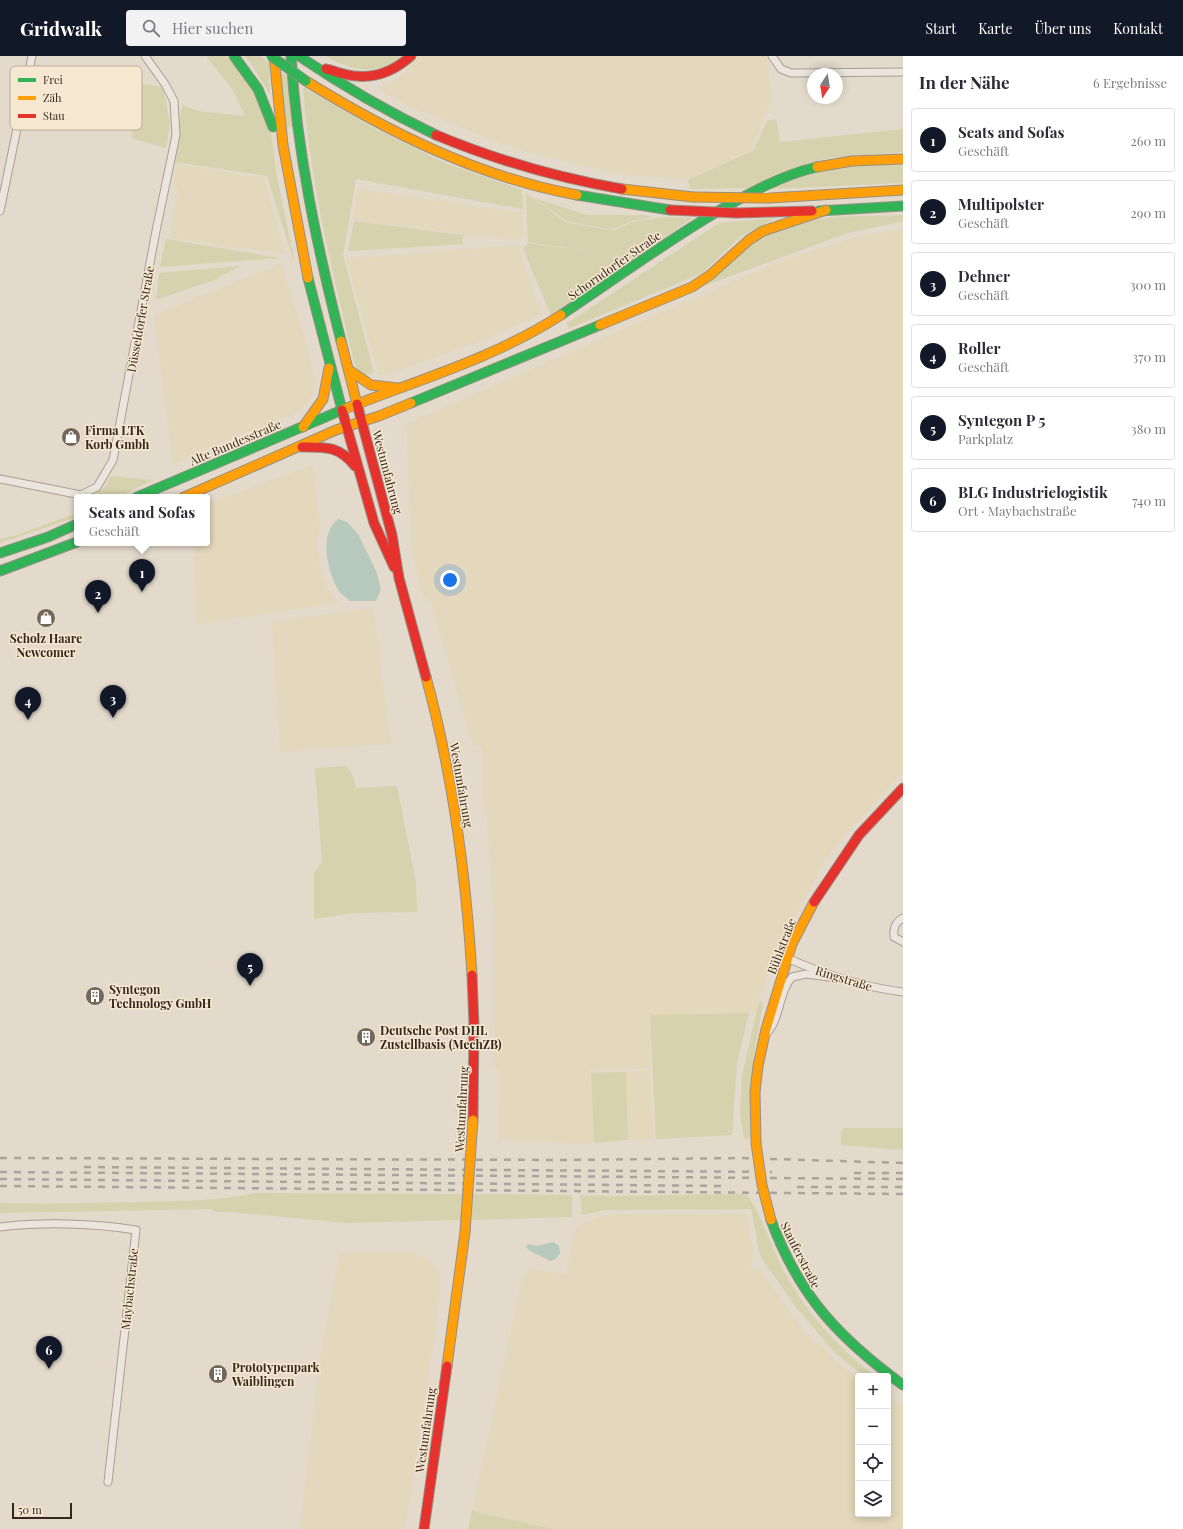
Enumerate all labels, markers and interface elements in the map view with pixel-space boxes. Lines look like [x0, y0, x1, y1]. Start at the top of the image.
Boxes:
search box [126, 10, 406, 46]
text: Gridwalk [20, 15, 102, 41]
icon: search [140, 17, 162, 39]
text: Hier suchen [172, 18, 253, 38]
text: Start [925, 19, 956, 38]
text: Karte [978, 19, 1013, 38]
text: Über uns [1035, 19, 1091, 38]
text: Kontakt [1113, 19, 1163, 38]
legend [10, 66, 142, 130]
north arrow [807, 68, 843, 104]
text: In der Nähe [919, 71, 1010, 93]
text: Frei [43, 72, 63, 87]
text: 6 Ergebnisse [1093, 74, 1167, 91]
text: Zäh [43, 90, 62, 105]
text: Stau [43, 108, 65, 123]
text: Seats and Sofas [958, 122, 1064, 142]
text: 1 [931, 132, 935, 149]
text: 260 m [1130, 132, 1166, 149]
text: Geschäft [958, 142, 1009, 159]
text: Multipolster [958, 194, 1044, 214]
text: 2 [930, 204, 936, 221]
text: 290 m [1131, 204, 1166, 221]
text: Geschäft [958, 214, 1009, 231]
street label: Schorndorfer Straße [564, 227, 664, 303]
street label: Düsseldorfer Straße [123, 265, 157, 373]
text: Dehner [958, 266, 1010, 286]
text: 3 [930, 276, 936, 293]
text: 300 m [1130, 276, 1166, 293]
text: Geschäft [958, 286, 1009, 303]
text: Roller [958, 338, 1000, 358]
text: 4 [930, 348, 936, 365]
text: 370 m [1132, 348, 1166, 365]
text: Geschäft [958, 358, 1009, 375]
text: Syntegon P 5 [958, 410, 1045, 430]
street label: Alte Bundesstraße [186, 415, 283, 469]
text: 5 [930, 420, 936, 437]
text: 380 m [1131, 420, 1166, 437]
place label: Firma LTK Korb Gmbh [85, 422, 150, 452]
shop icon: Firma LTK Korb Gmbh [60, 426, 82, 448]
street label: Westumfahrung [369, 427, 407, 516]
text: Parkplatz [958, 430, 1013, 447]
text: BLG Industrielogistik [958, 482, 1108, 502]
text: 6 [929, 492, 937, 509]
text: 740 m [1132, 492, 1166, 509]
popup [74, 494, 210, 546]
text: Seats and Sofas [89, 502, 195, 522]
text: Ort · Maybachstraße [958, 502, 1077, 519]
text: Geschäft [89, 522, 140, 539]
pin: 1 [129, 559, 155, 592]
your location [440, 570, 460, 590]
pin: 2 [85, 580, 111, 613]
shop icon: Scholz Haare Newcomer [35, 607, 57, 629]
place label: Scholz Haare Newcomer [10, 630, 82, 660]
pin: 3 [100, 685, 126, 718]
pin: 4 [15, 687, 41, 720]
street label: Westumfahrung [446, 740, 477, 829]
street label: Bühlstraße [763, 916, 799, 976]
pin: 5 [237, 953, 263, 986]
street label: Ringstraße [814, 962, 874, 994]
place label: Syntegon Technology GmbH [109, 981, 212, 1011]
building icon: Syntegon Technology GmbH [84, 985, 106, 1007]
place label: Deutsche Post DHL Zustellbasis (MechZB) [380, 1022, 502, 1052]
building icon: Deutsche Post DHL Zustellbasis (MechZB) [355, 1026, 377, 1048]
street label: Westumfahrung [451, 1065, 471, 1153]
street label: Stauferstraße [777, 1219, 825, 1291]
street label: Maybachstraße [117, 1247, 141, 1331]
pin: 6 [36, 1336, 62, 1369]
place label: Prototypenpark Waiblingen [231, 1359, 321, 1389]
building icon: Prototypenpark Waiblingen [207, 1363, 229, 1385]
map controls [855, 1373, 891, 1517]
button: + [855, 1373, 891, 1409]
street label: Westumfahrung [411, 1386, 439, 1475]
button: − [855, 1409, 891, 1445]
button: locate [855, 1445, 891, 1481]
button: layers [855, 1481, 891, 1517]
scale bar [12, 1501, 72, 1520]
text: 50 m [18, 1502, 42, 1517]

